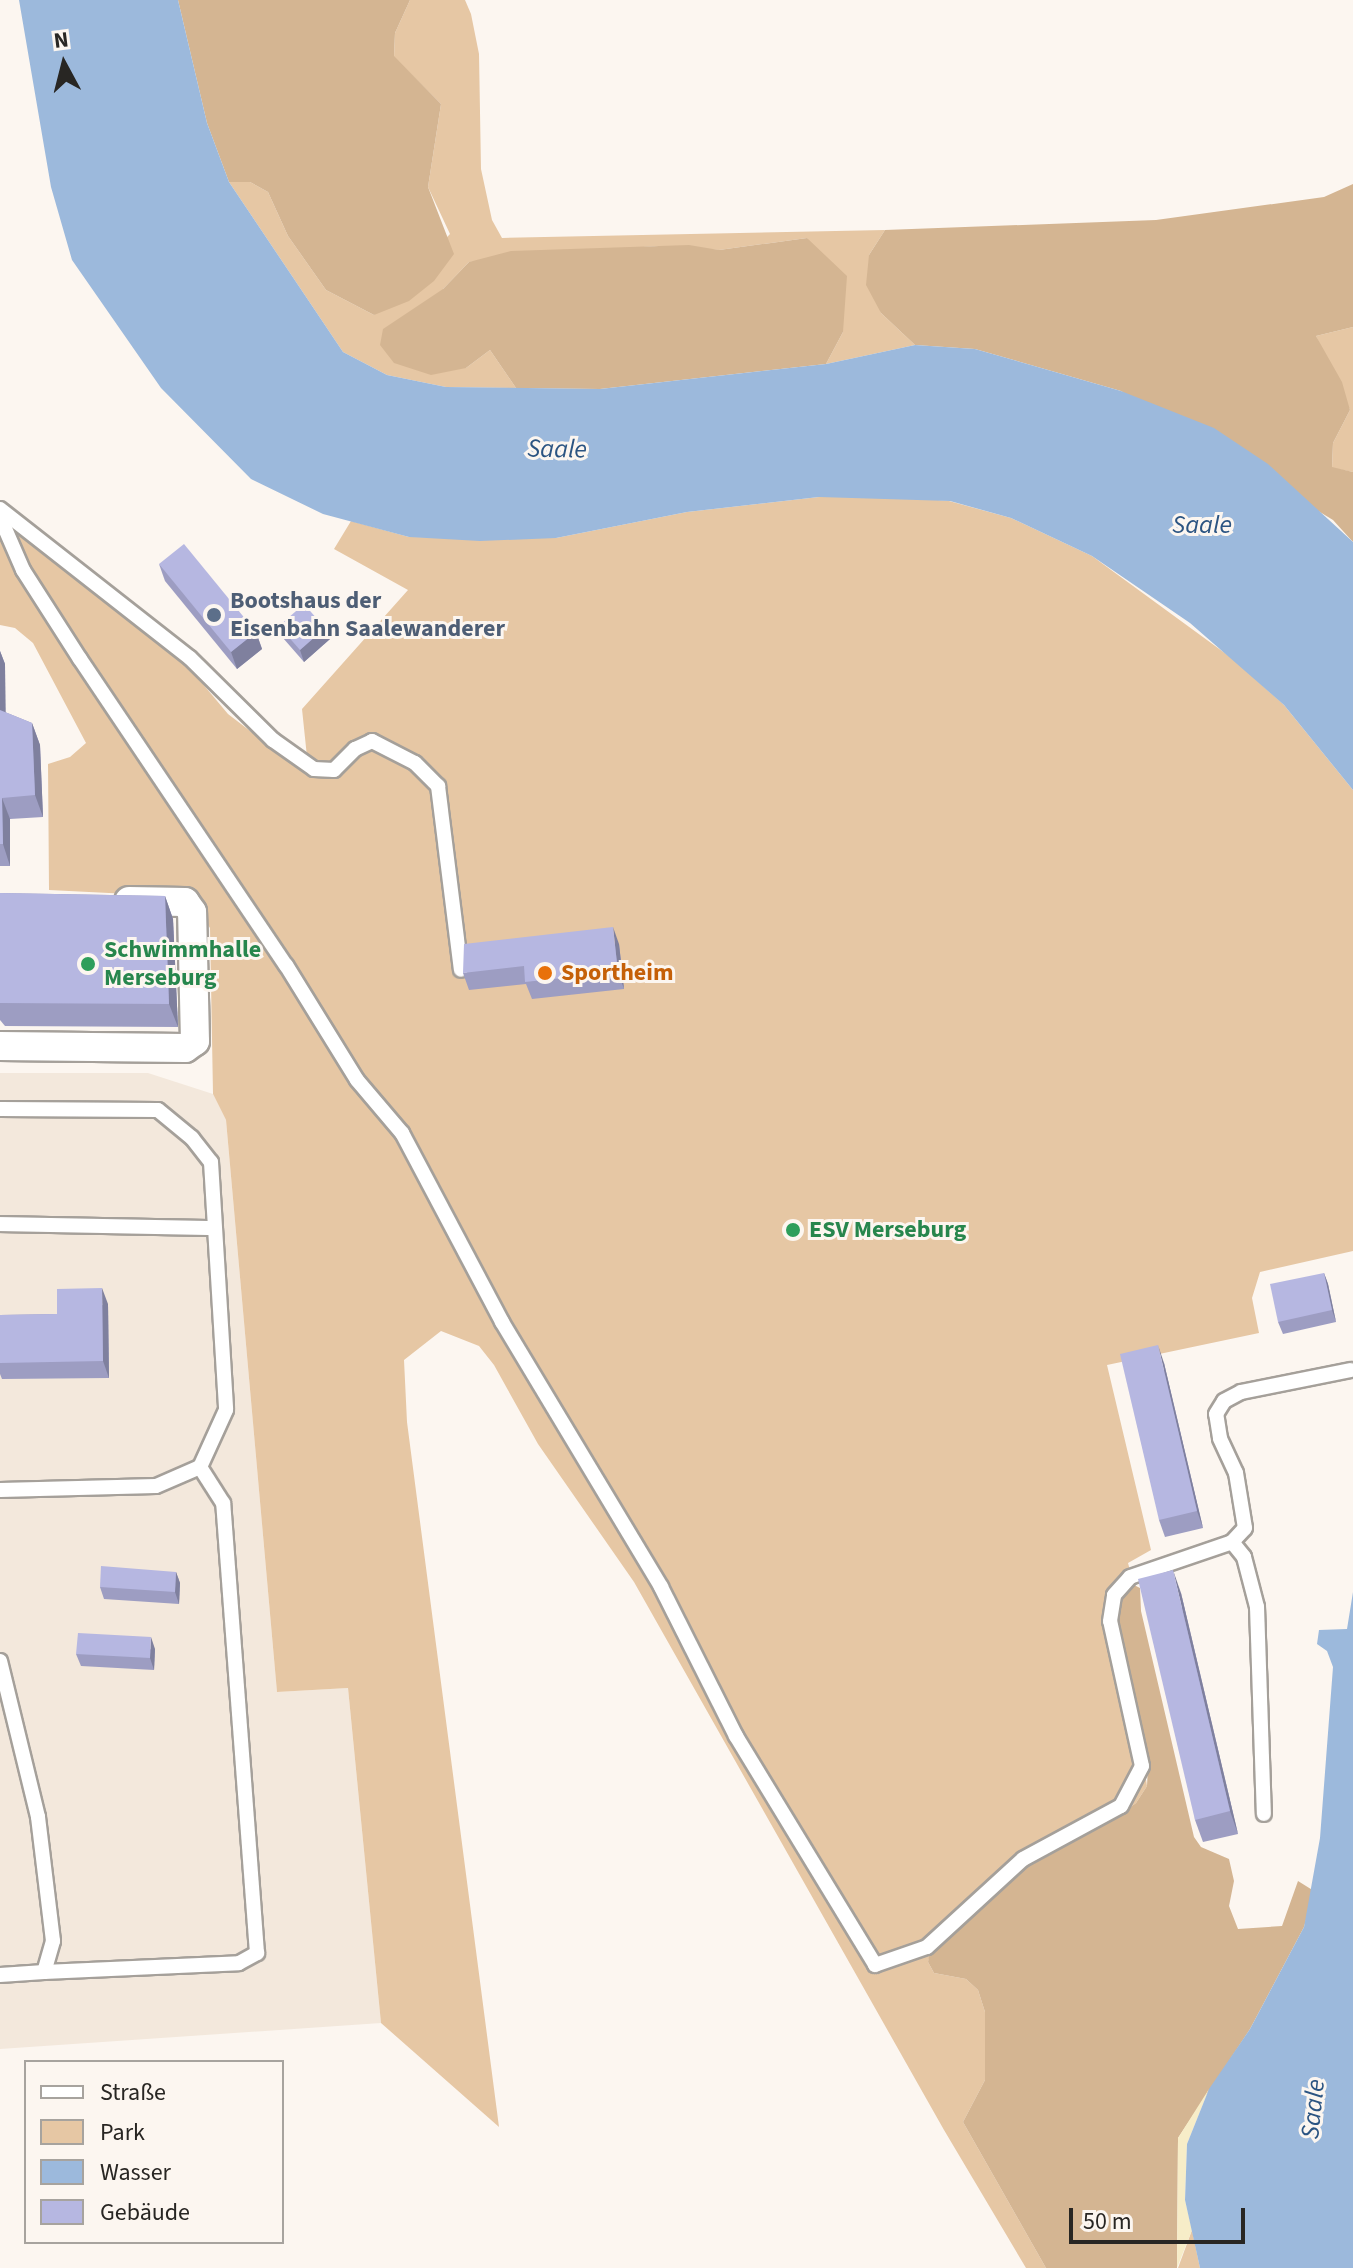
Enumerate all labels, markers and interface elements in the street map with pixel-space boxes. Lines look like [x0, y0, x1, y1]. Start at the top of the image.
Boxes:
text: N [52, 23, 70, 57]
north arrow [24, 24, 104, 104]
water label: Saale [527, 433, 587, 465]
water label: Saale [1172, 509, 1232, 541]
place label: Bootshaus der Eisenbahn Saalewanderer [230, 587, 505, 643]
marker: Bootshaus der Eisenbahn Saalewanderer [205, 606, 223, 624]
place label: Schwimmhalle Merseburg [104, 936, 261, 992]
marker: Schwimmhalle Merseburg [79, 955, 97, 973]
place label: Sportheim [561, 959, 673, 987]
marker: Sportheim [536, 964, 554, 982]
place label: ESV Merseburg [809, 1216, 966, 1244]
marker: ESV Merseburg [784, 1221, 802, 1239]
legend [24, 2060, 284, 2244]
text: Straße [100, 2075, 166, 2110]
water label: Saale [1294, 2078, 1332, 2140]
text: Park [100, 2115, 145, 2150]
text: Wasser [100, 2155, 171, 2190]
scale bar [1073, 2192, 1249, 2242]
text: Gebäude [100, 2195, 190, 2230]
text: 50 m [1083, 2204, 1132, 2239]

